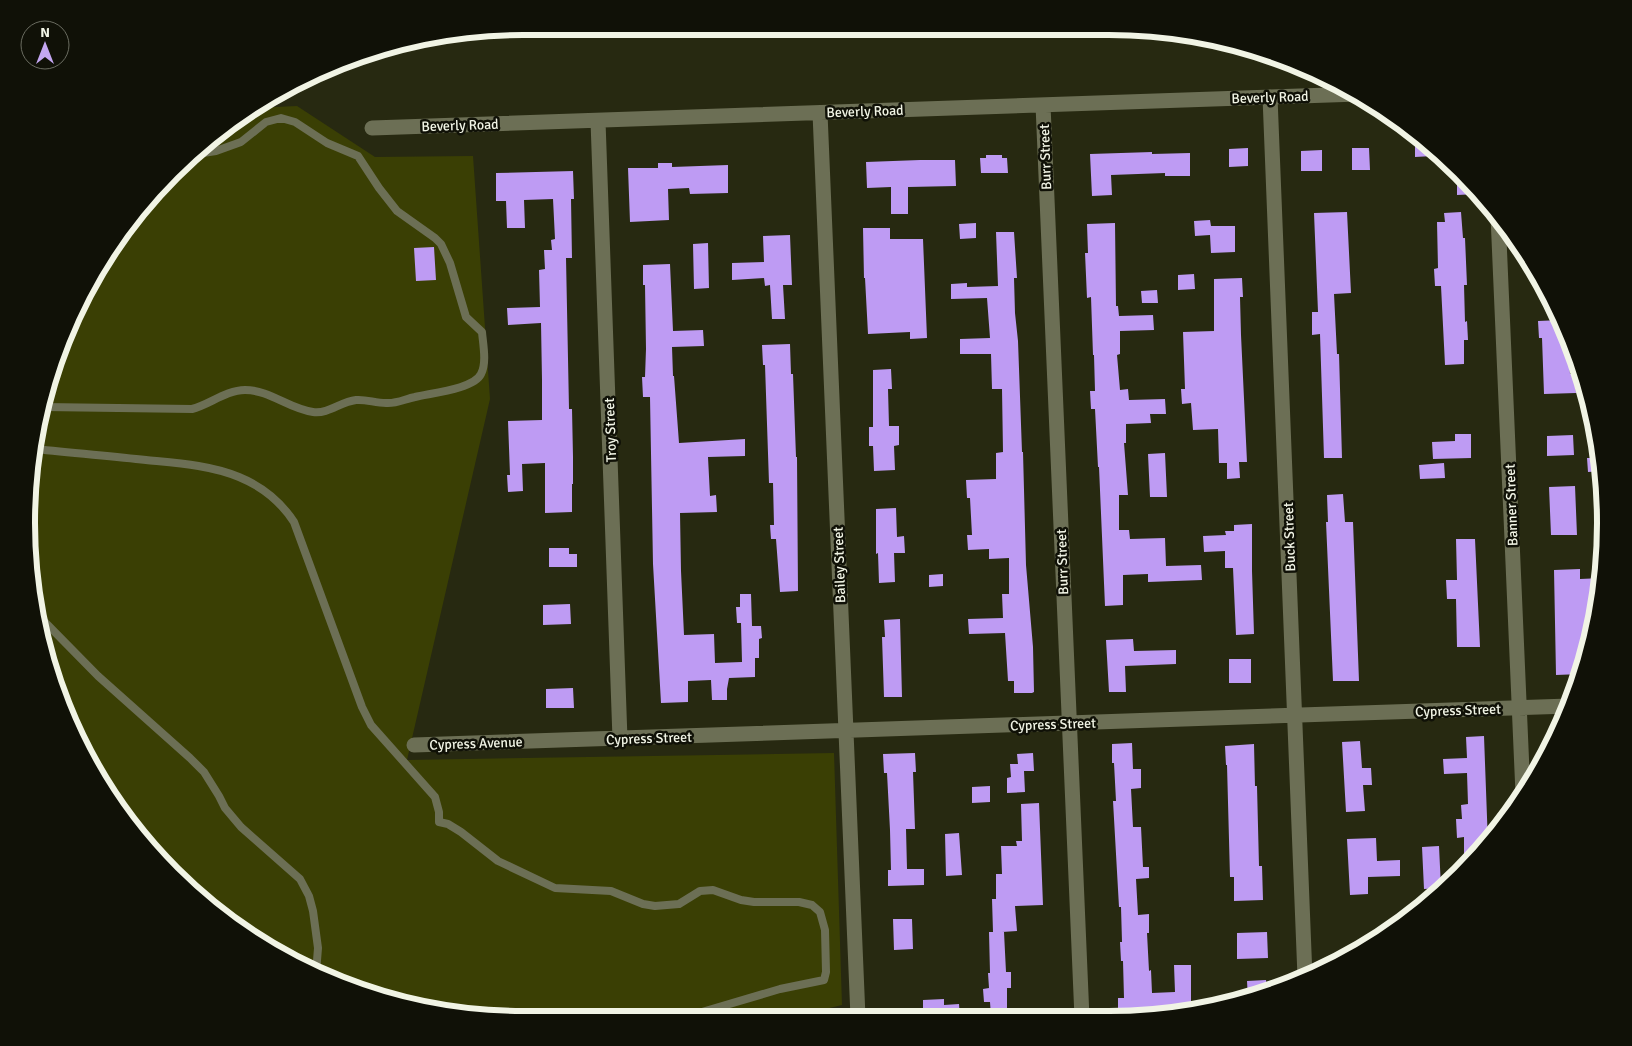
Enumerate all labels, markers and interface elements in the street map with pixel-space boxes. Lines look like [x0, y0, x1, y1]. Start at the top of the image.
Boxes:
north arrow [20, 20, 70, 70]
text: N [40, 24, 50, 41]
street label: Beverly Road [1231, 88, 1309, 107]
street label: Beverly Road [826, 102, 904, 121]
street label: Beverly Road [421, 116, 499, 135]
street label: Burr Street [1036, 124, 1055, 190]
street label: Troy Street [601, 397, 620, 462]
street label: Banner Street [1502, 463, 1521, 547]
street label: Buck Street [1280, 502, 1299, 572]
street label: Bailey Street [830, 526, 849, 603]
street label: Burr Street [1053, 529, 1072, 595]
street label: Cypress Street [1415, 700, 1501, 720]
street label: Cypress Street [1010, 714, 1096, 734]
street label: Cypress Street [606, 728, 692, 748]
street label: Cypress Avenue [429, 733, 523, 754]

